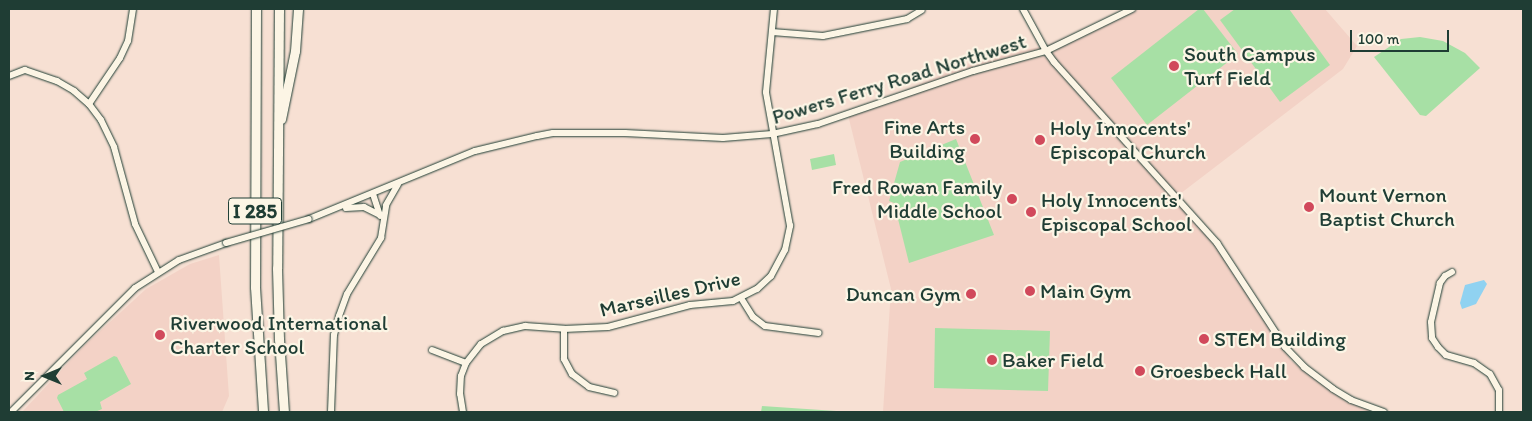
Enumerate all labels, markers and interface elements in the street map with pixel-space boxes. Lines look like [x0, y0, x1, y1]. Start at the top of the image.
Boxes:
scale bar [1352, 20, 1451, 52]
street label: Powers Ferry Road Northwest [769, 28, 1029, 130]
text: 100 m [1358, 30, 1399, 48]
place label: South Campus Turf Field [1184, 41, 1315, 91]
marker: South Campus Turf Field [1168, 60, 1180, 72]
place label: Fine Arts Building [883, 114, 965, 164]
place label: Holy Innocents' Episcopal Church [1050, 115, 1206, 165]
marker: Fine Arts Building [969, 133, 981, 145]
marker: Holy Innocents' Episcopal Church [1034, 134, 1046, 146]
place label: Fred Rowan Family Middle School [833, 174, 1002, 224]
place label: Mount Vernon Baptist Church [1319, 182, 1455, 232]
place label: Holy Innocents' Episcopal School [1041, 187, 1191, 237]
marker: Fred Rowan Family Middle School [1006, 193, 1018, 205]
road number: I 285 [228, 194, 282, 228]
marker: Mount Vernon Baptist Church [1303, 201, 1315, 213]
marker: Holy Innocents' Episcopal School [1025, 206, 1037, 218]
street label: Marseilles Drive [597, 266, 743, 322]
place label: Main Gym [1040, 278, 1131, 304]
place label: Duncan Gym [846, 281, 961, 307]
marker: Main Gym [1024, 285, 1036, 297]
marker: Duncan Gym [965, 288, 977, 300]
place label: Riverwood International Charter School [170, 310, 388, 360]
place label: STEM Building [1214, 326, 1346, 352]
marker: Riverwood International Charter School [154, 329, 166, 341]
marker: STEM Building [1198, 333, 1210, 345]
place label: Baker Field [1002, 347, 1103, 373]
north arrow [20, 351, 70, 401]
marker: Baker Field [986, 354, 998, 366]
place label: Groesbeck Hall [1150, 358, 1287, 384]
marker: Groesbeck Hall [1134, 365, 1146, 377]
text: N [21, 371, 38, 381]

